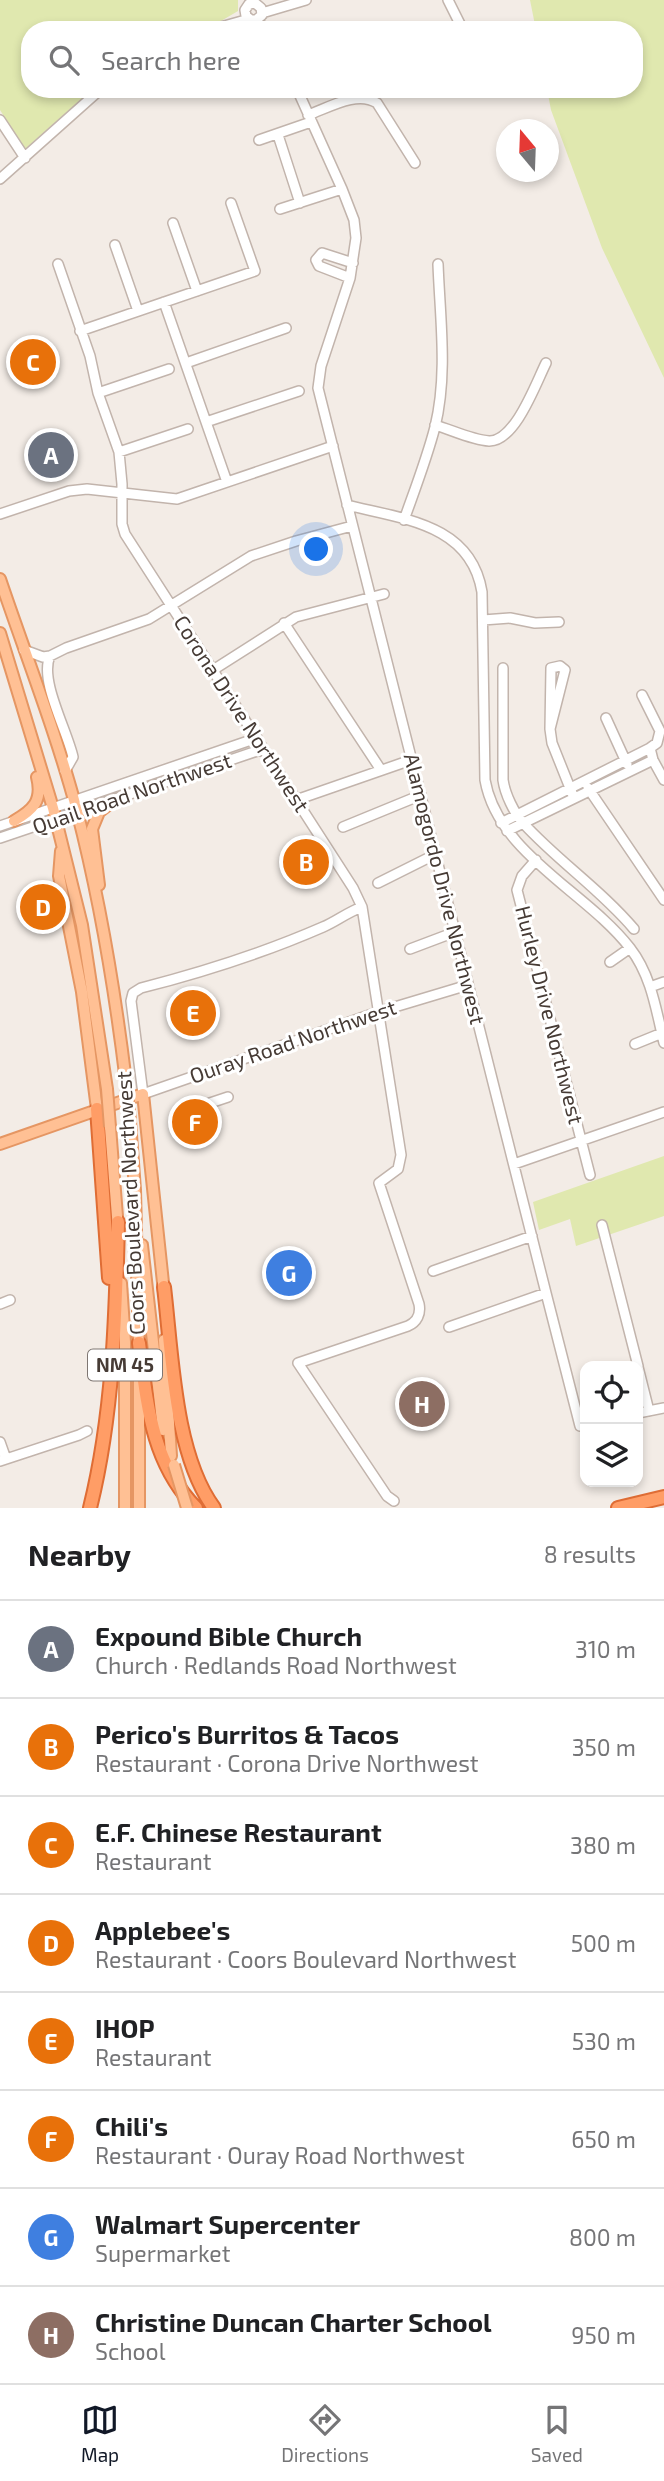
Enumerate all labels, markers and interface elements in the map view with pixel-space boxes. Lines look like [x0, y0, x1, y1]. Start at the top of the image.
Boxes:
search box [21, 21, 643, 98]
icon: search [45, 41, 83, 79]
text: Search here [101, 44, 241, 75]
north arrow [496, 119, 559, 182]
pin: C [10, 336, 56, 388]
pin: A [28, 429, 74, 481]
your location [299, 532, 333, 566]
street label: Corona Drive Northwest [169, 610, 315, 816]
street label: Quail Road Northwest [29, 747, 235, 839]
street label: Alamogordo Drive Northwest [400, 750, 491, 1027]
pin: B [283, 836, 329, 888]
pin: D [20, 881, 66, 933]
street label: Hurley Drive Northwest [511, 903, 590, 1126]
pin: E [170, 987, 216, 1039]
street label: Ouray Road Northwest [186, 993, 399, 1088]
street label: Coors Boulevard Northwest [110, 1071, 149, 1336]
pin: F [172, 1096, 218, 1148]
pin: G [266, 1247, 312, 1299]
road number: NM 45 [88, 1350, 162, 1380]
map controls [580, 1361, 643, 1487]
button: locate [580, 1361, 643, 1424]
pin: H [399, 1378, 445, 1430]
button: layers [580, 1424, 643, 1487]
text: Nearby [28, 1536, 131, 1572]
text: 8 results [544, 1540, 636, 1568]
text: Expound Bible Church [95, 1620, 362, 1651]
text: A [43, 1635, 59, 1663]
text: 310 m [575, 1635, 636, 1663]
text: Church · Redlands Road Northwest [95, 1651, 457, 1679]
text: Perico's Burritos & Tacos [95, 1718, 399, 1749]
text: B [44, 1733, 58, 1761]
text: 350 m [572, 1733, 636, 1761]
text: Restaurant · Corona Drive Northwest [95, 1749, 479, 1777]
text: E.F. Chinese Restaurant [95, 1816, 382, 1847]
text: C [44, 1831, 58, 1859]
text: 380 m [570, 1831, 636, 1859]
text: Restaurant [95, 1847, 212, 1875]
text: Applebee's [95, 1914, 230, 1945]
text: D [43, 1929, 59, 1957]
text: 500 m [571, 1929, 636, 1957]
text: Restaurant · Coors Boulevard Northwest [95, 1945, 516, 1973]
text: IHOP [95, 2012, 155, 2043]
text: E [44, 2027, 58, 2055]
text: 530 m [572, 2027, 636, 2055]
text: Restaurant [95, 2043, 212, 2071]
text: Chili's [95, 2110, 168, 2141]
text: F [45, 2125, 57, 2153]
text: 650 m [571, 2125, 636, 2153]
text: Restaurant · Ouray Road Northwest [95, 2141, 465, 2169]
text: Walmart Supercenter [95, 2208, 360, 2239]
text: G [44, 2223, 58, 2251]
text: 800 m [569, 2223, 636, 2251]
text: Supermarket [95, 2239, 230, 2267]
text: Christine Duncan Charter School [95, 2306, 492, 2337]
text: H [43, 2321, 59, 2349]
text: 950 m [571, 2321, 636, 2349]
text: School [95, 2337, 165, 2365]
tab: Map [81, 2401, 119, 2466]
tab: Directions [281, 2401, 369, 2466]
tab: Saved [531, 2401, 583, 2466]

